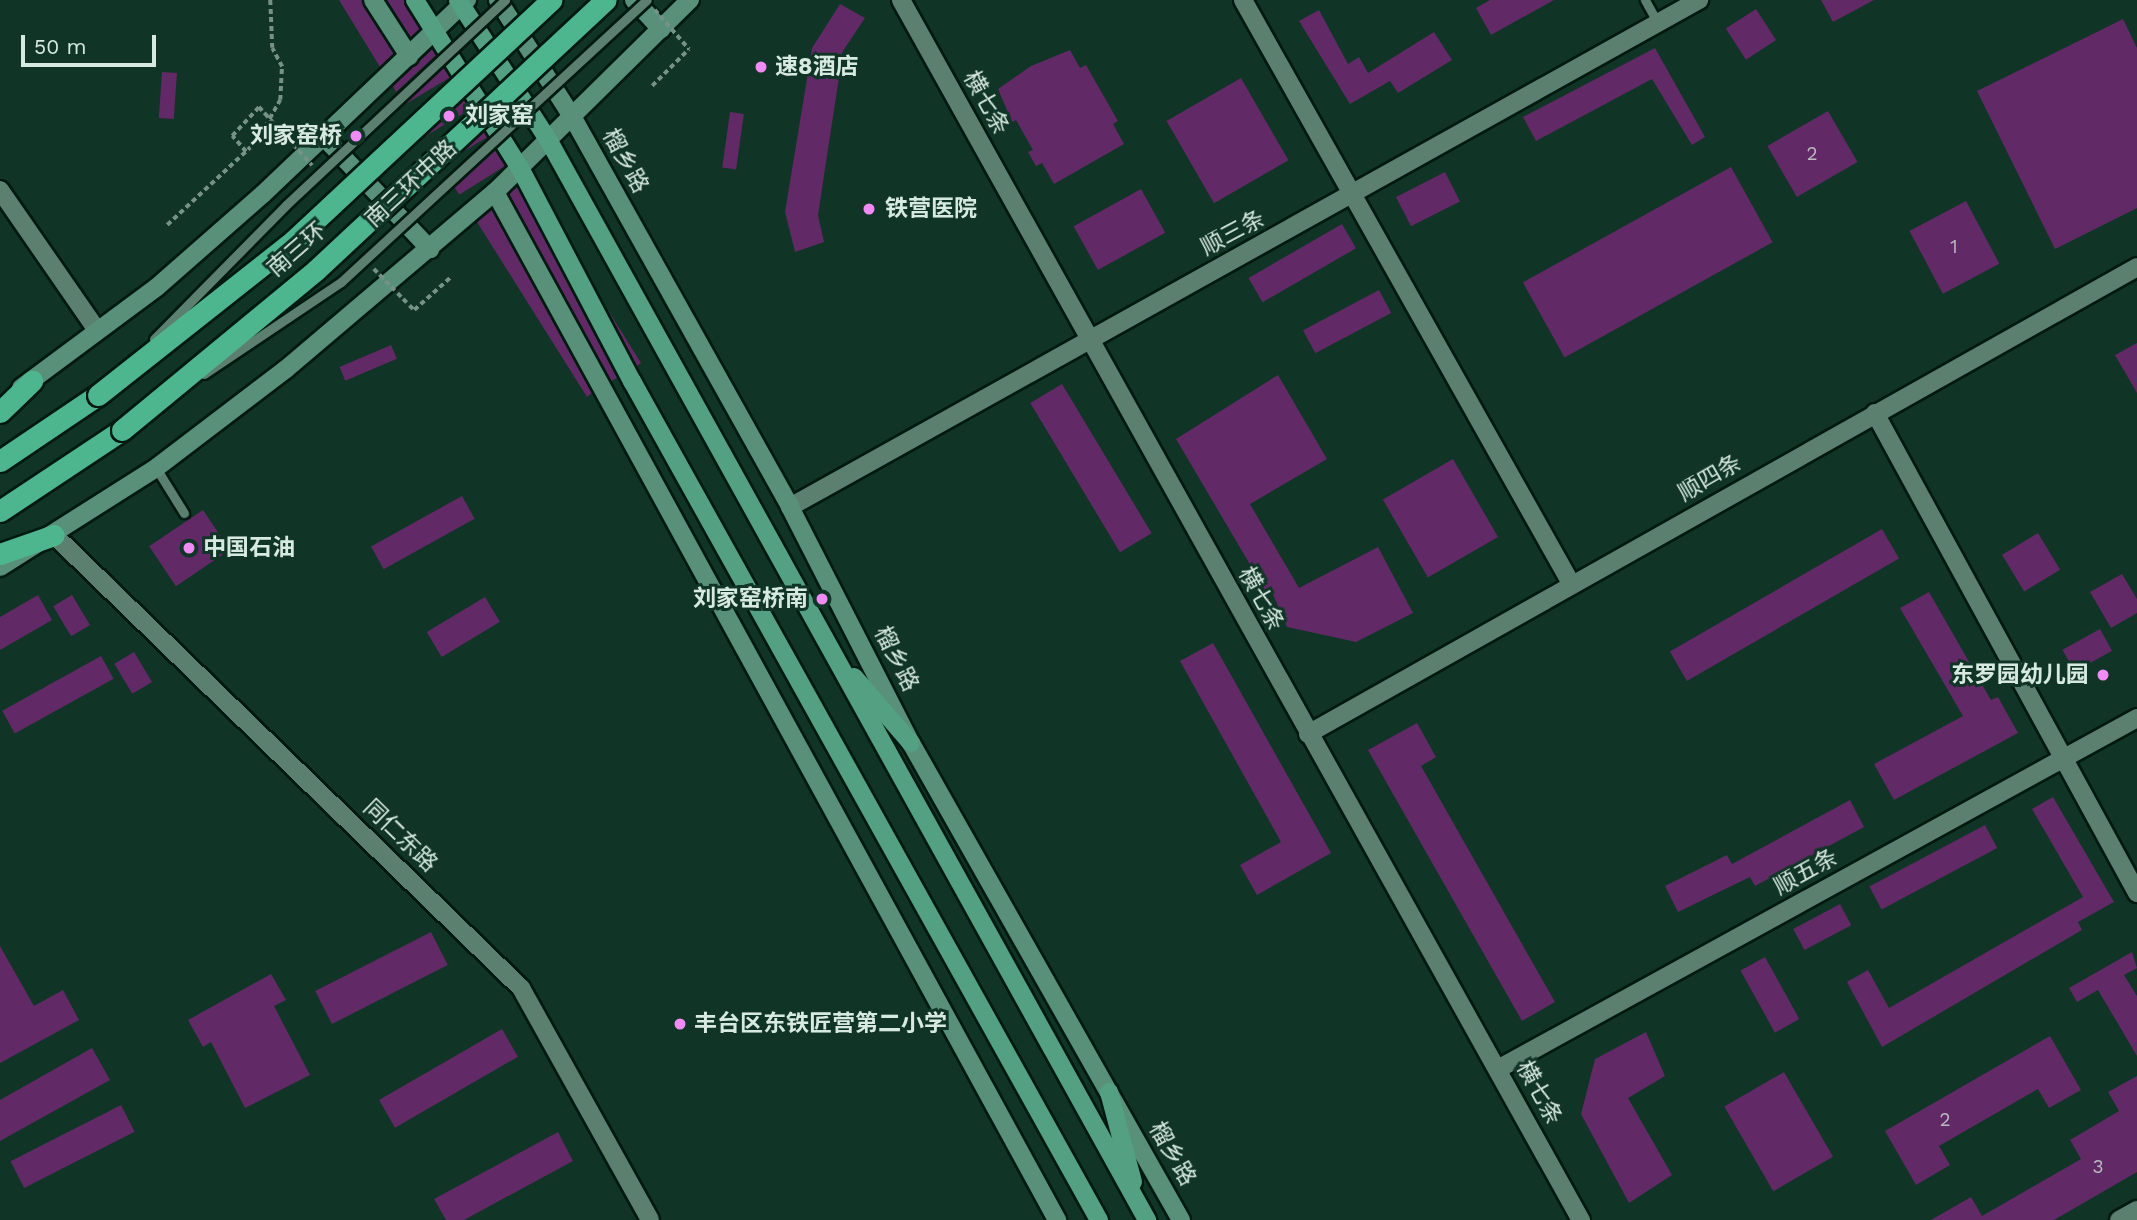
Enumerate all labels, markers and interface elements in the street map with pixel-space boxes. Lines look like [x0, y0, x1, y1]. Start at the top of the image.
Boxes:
scale bar [24, 21, 159, 65]
text: 50 m [34, 34, 86, 59]
place label: 速8酒店 [775, 53, 858, 81]
marker: 速8酒店 [753, 59, 769, 75]
street label: 横七条 [957, 66, 1015, 140]
place label: 刘家窑 [465, 102, 534, 130]
marker: 刘家窑 [439, 106, 459, 126]
place label: 刘家窑桥 [250, 122, 342, 150]
street label: 榴乡路 [596, 124, 654, 198]
marker: 刘家窑桥 [348, 128, 364, 144]
street label: 南三环中路 [360, 135, 462, 233]
house number: 2 [1806, 143, 1818, 165]
place label: 铁营医院 [885, 195, 977, 223]
marker: 铁营医院 [859, 199, 879, 219]
street label: 顺三条 [1196, 205, 1270, 261]
street label: 南三环 [262, 217, 332, 283]
house number: 1 [1950, 236, 1958, 258]
street label: 顺四条 [1673, 449, 1747, 507]
place label: 中国石油 [203, 534, 295, 562]
marker: 中国石油 [181, 540, 197, 556]
street label: 横七条 [1232, 562, 1290, 636]
place label: 刘家窑桥南 [693, 585, 808, 613]
marker: 刘家窑桥南 [814, 591, 830, 607]
street label: 榴乡路 [868, 622, 924, 696]
place label: 东罗园幼儿园 [1951, 661, 2089, 689]
marker: 东罗园幼儿园 [2095, 667, 2111, 683]
street label: 同仁东路 [357, 794, 443, 878]
street label: 顺五条 [1769, 843, 1843, 901]
place label: 丰台区东铁匠营第二小学 [694, 1010, 947, 1038]
marker: 丰台区东铁匠营第二小学 [672, 1016, 688, 1032]
street label: 横七条 [1510, 1056, 1568, 1130]
house number: 2 [1939, 1109, 1951, 1131]
street label: 榴乡路 [1143, 1117, 1201, 1191]
house number: 3 [2092, 1156, 2104, 1178]

